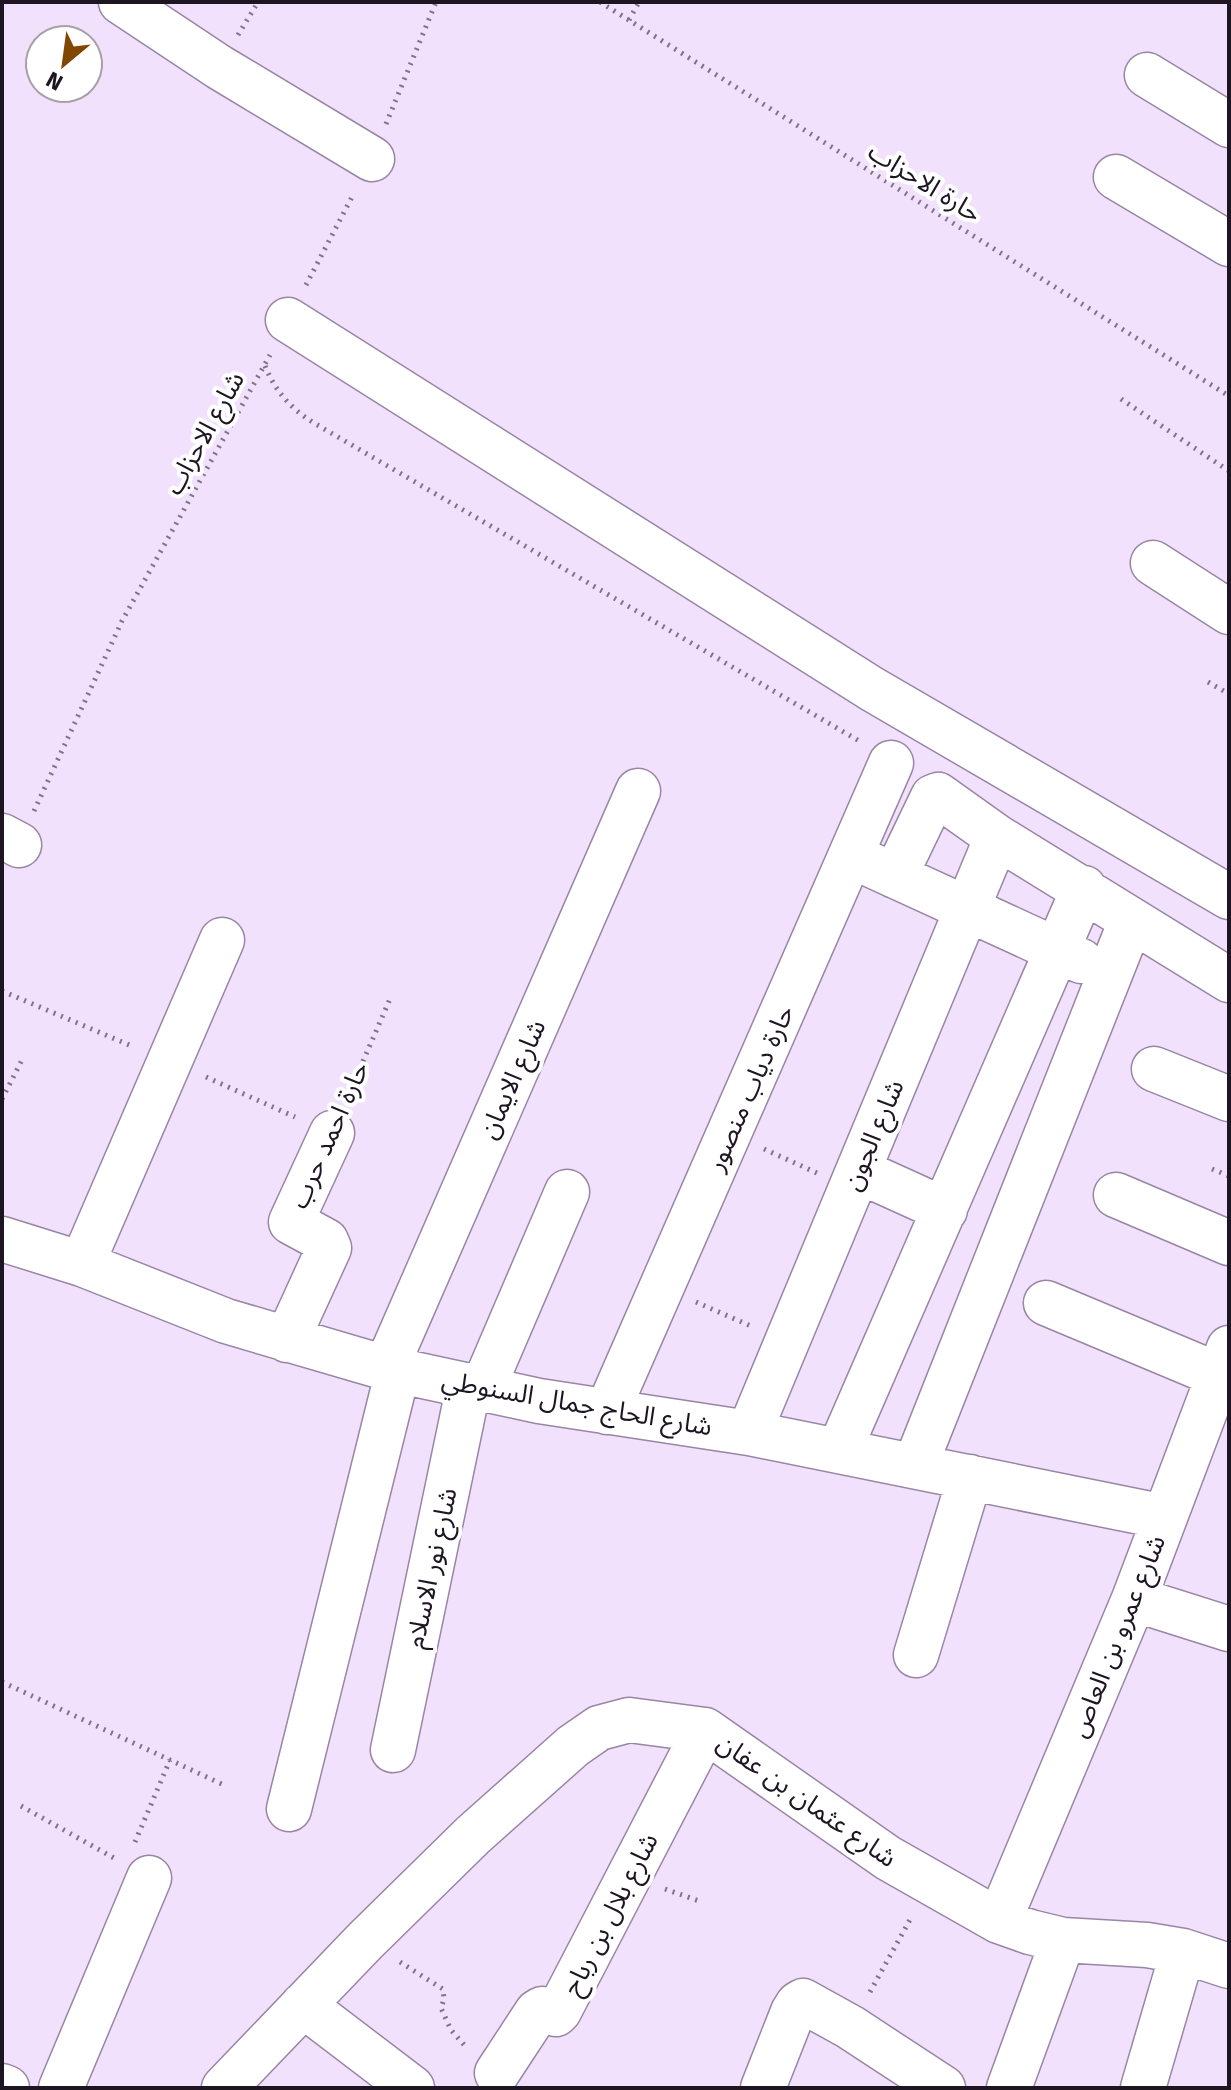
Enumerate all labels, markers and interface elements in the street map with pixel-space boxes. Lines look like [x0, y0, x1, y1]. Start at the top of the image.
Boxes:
north arrow [24, 24, 104, 104]
text: N [42, 66, 67, 96]
street label: حارة الاحزاب [863, 136, 987, 229]
street label: شارع الاحزاب [158, 366, 254, 502]
street label: حارة دياب منصور [700, 1000, 801, 1177]
street label: شارع الايمان [472, 1015, 555, 1145]
street label: حارة احمد حرب [283, 1057, 376, 1213]
street label: شارع الجون [836, 1075, 913, 1196]
street label: شارع الحاج جمال السنوطي [439, 1364, 715, 1447]
street label: شارع نور الاسلام [399, 1485, 468, 1652]
street label: شارع عمرو بن العاص [1063, 1531, 1175, 1743]
street label: شارع عثمان بن عفان [709, 1727, 902, 1876]
street label: شارع بلال بن رباح [556, 1828, 667, 2002]

